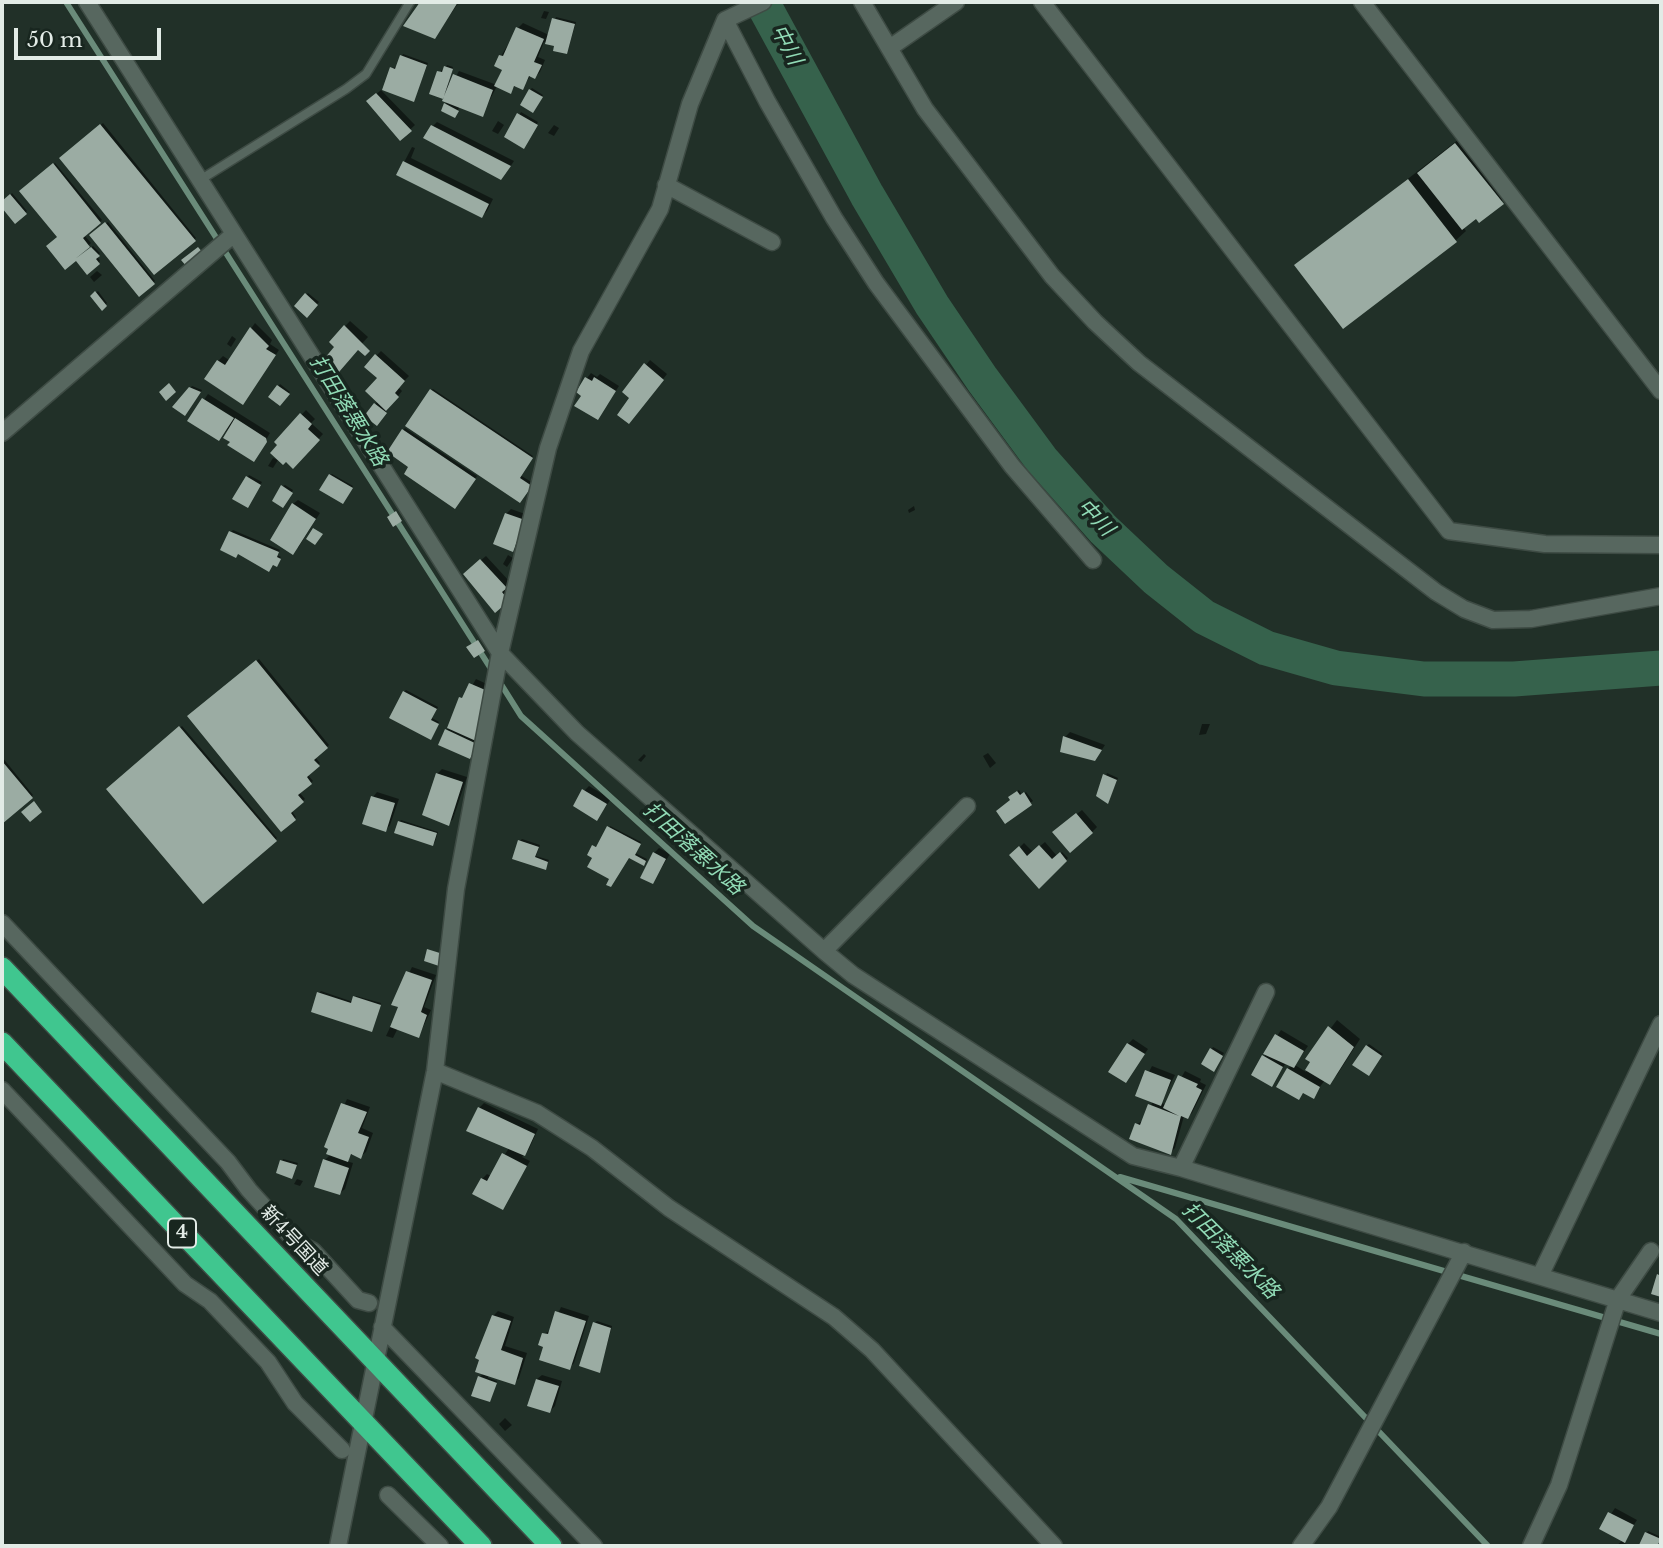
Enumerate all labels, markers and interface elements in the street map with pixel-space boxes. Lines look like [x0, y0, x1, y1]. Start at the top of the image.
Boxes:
scale bar [18, 14, 164, 58]
water label: 中川 [765, 21, 807, 69]
text: 50 m [27, 27, 82, 53]
water label: 打田落悪水路 [304, 351, 392, 471]
water label: 中川 [1071, 494, 1119, 542]
water label: 打田落悪水路 [638, 797, 748, 901]
water label: 打田落悪水路 [1177, 1198, 1283, 1304]
street label: 新4号国道 [256, 1201, 332, 1281]
road number: 4 [168, 1218, 196, 1248]

